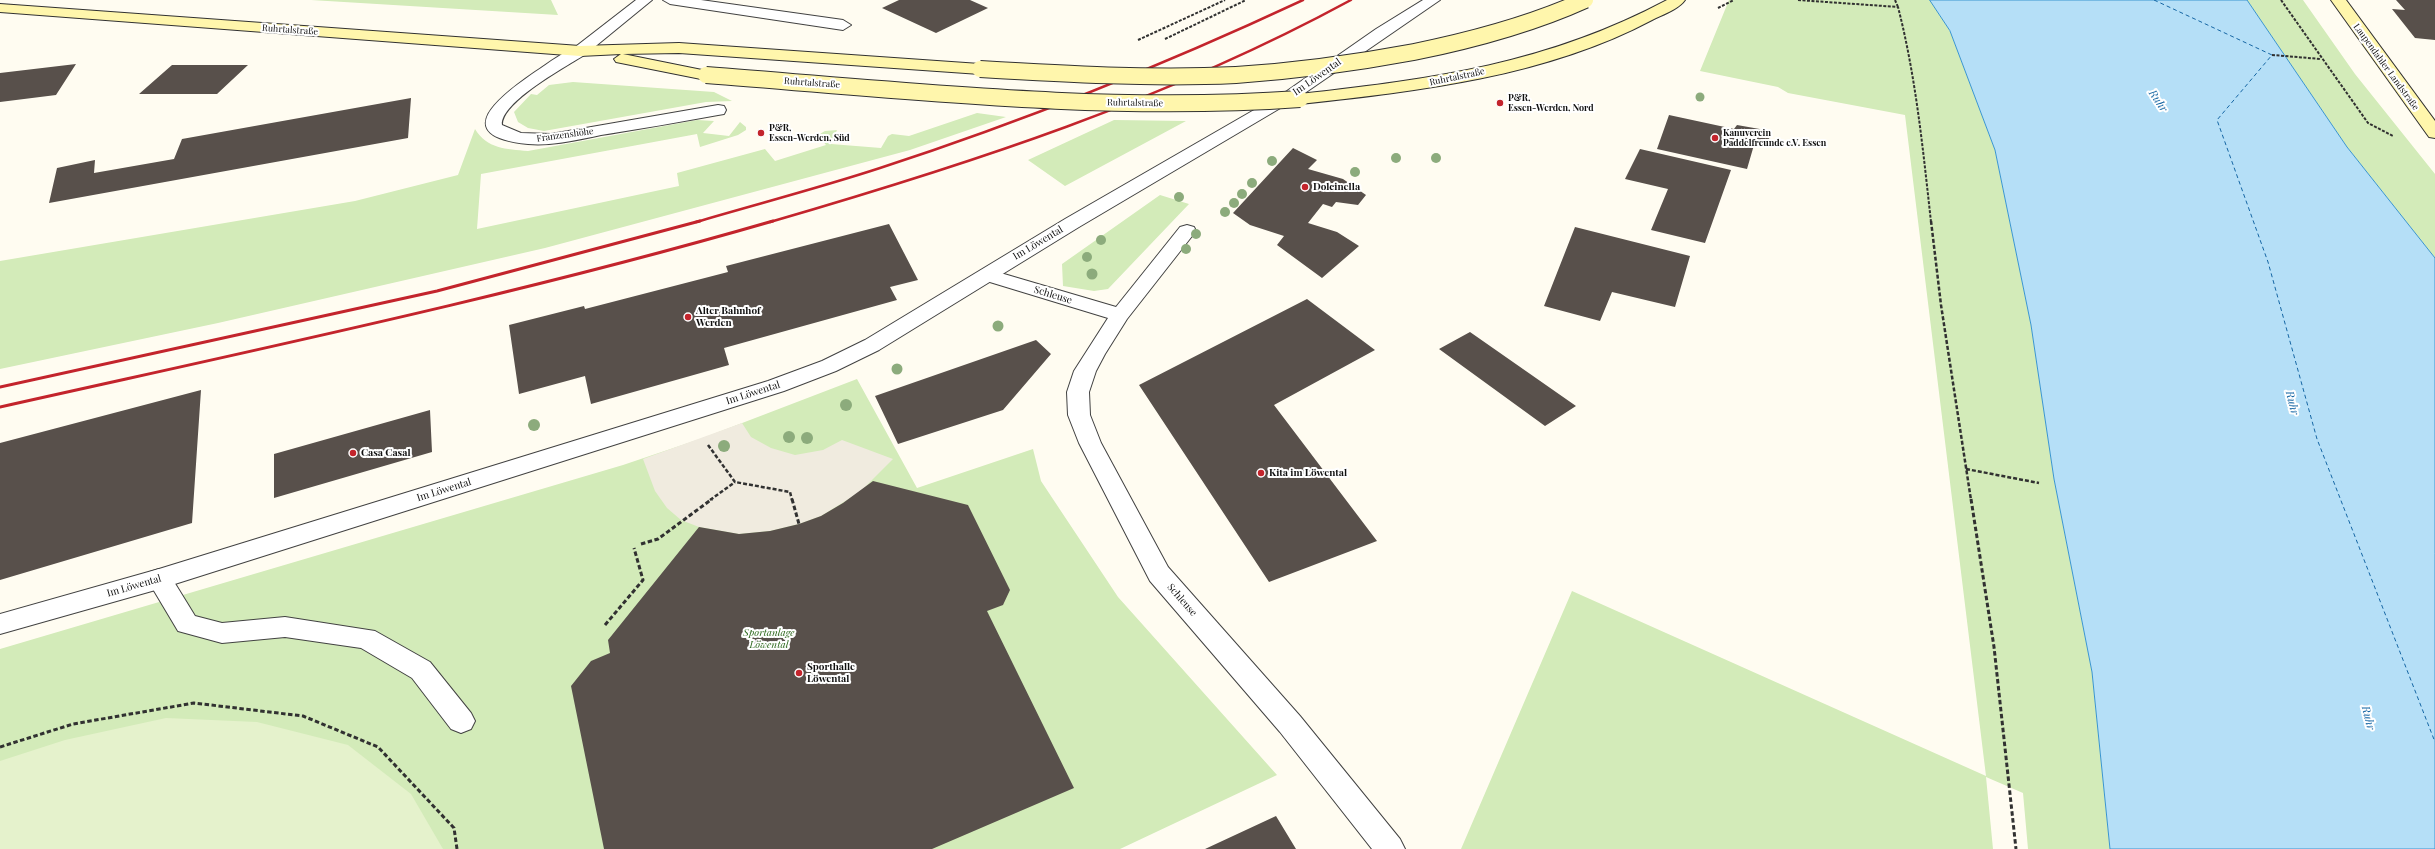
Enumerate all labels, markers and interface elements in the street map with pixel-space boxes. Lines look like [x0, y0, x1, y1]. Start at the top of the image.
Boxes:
street label: Laupendahler Landstraße [2351, 22, 2421, 112]
street label: Ruhrtalstraße [262, 23, 318, 37]
street label: Im Löwental [1291, 56, 1343, 98]
street label: Ruhrtalstraße [1428, 66, 1486, 88]
street label: Ruhrtalstraße [784, 76, 840, 90]
water label: Ruhr [2146, 87, 2170, 115]
place label: P&R, Essen-Werden, Nord [1508, 93, 1594, 114]
street label: Ruhrtalstraße [1107, 97, 1163, 109]
marker: P&R, Essen-Werden, Nord [1495, 98, 1505, 108]
place label: P&R, Essen-Werden, Süd [769, 123, 850, 144]
street label: Franzenshöhe [536, 126, 594, 144]
marker: P&R, Essen-Werden, Süd [756, 128, 766, 138]
place label: Kanuverein Paddelfreunde e.V. Essen [1723, 128, 1826, 149]
marker: Kanuverein Paddelfreunde e.V. Essen [1710, 133, 1720, 143]
place label: Dolcinella [1313, 181, 1360, 193]
marker: Dolcinella [1300, 182, 1310, 192]
street label: Im Löwental [1011, 223, 1065, 263]
street label: Schleuse [1032, 284, 1074, 306]
place label: Alter Bahnhof Werden [696, 305, 761, 328]
marker: Alter Bahnhof Werden [683, 312, 693, 322]
street label: Im Löwental [724, 379, 782, 407]
water label: Ruhr [2283, 390, 2301, 416]
place label: Casa Casal [361, 447, 410, 459]
marker: Casa Casal [348, 448, 358, 458]
place label: Kita im Löwental [1269, 467, 1347, 479]
marker: Kita im Löwental [1256, 468, 1266, 478]
street label: Im Löwental [415, 476, 473, 504]
street label: Im Löwental [105, 573, 163, 599]
street label: Schleuse [1165, 581, 1199, 619]
park label: Sportanlage Löwental [743, 627, 795, 650]
place label: Sporthalle Löwental [807, 661, 855, 684]
marker: Sporthalle Löwental [794, 668, 804, 678]
water label: Ruhr [2359, 705, 2377, 731]

